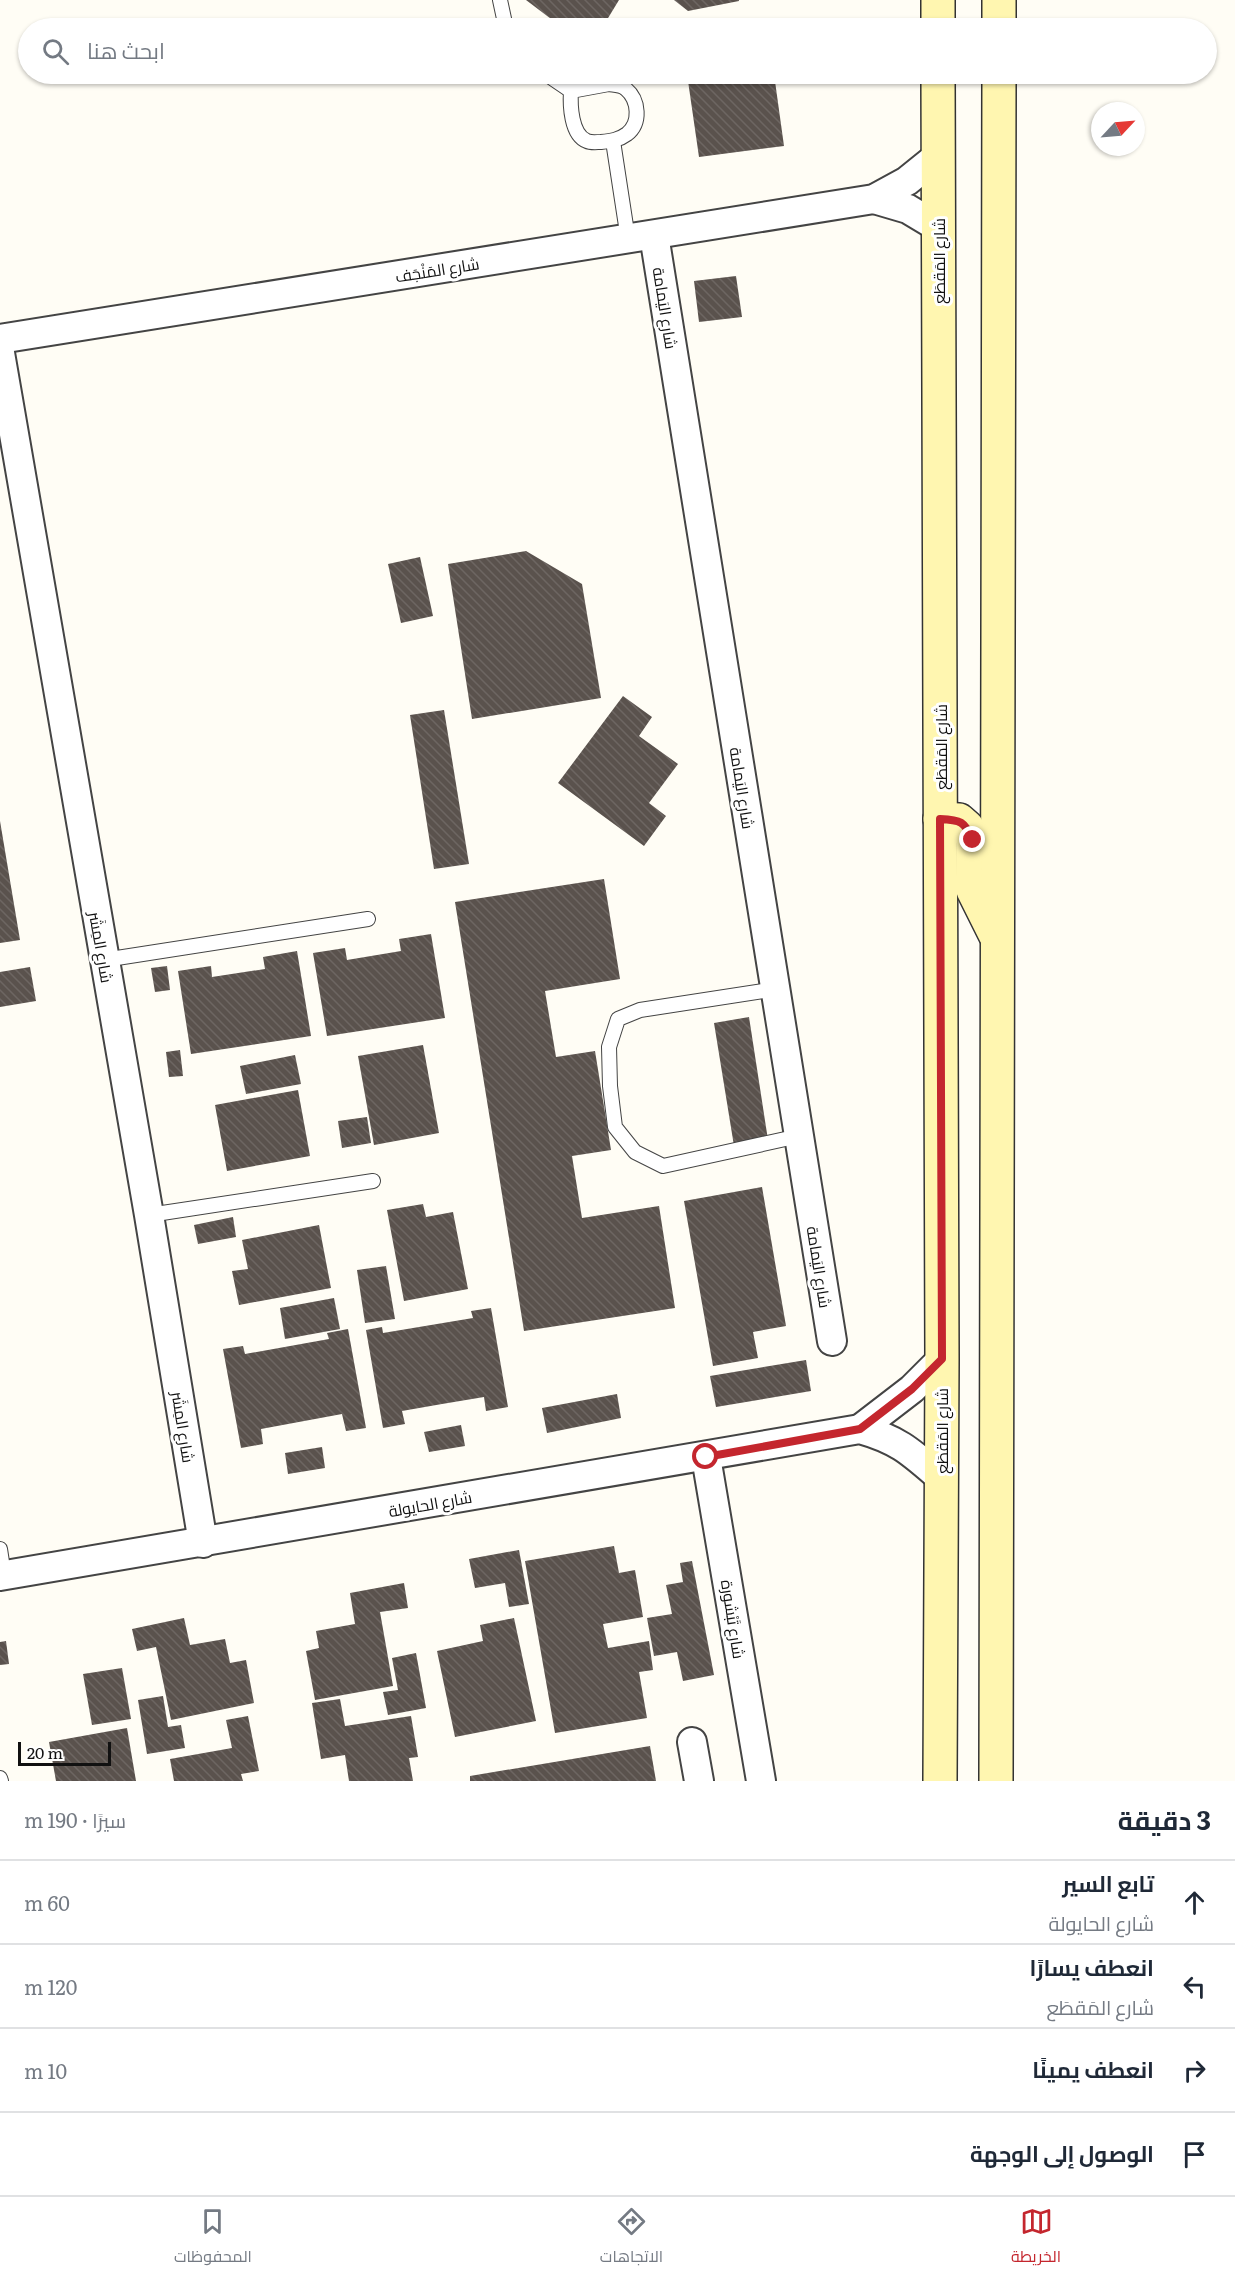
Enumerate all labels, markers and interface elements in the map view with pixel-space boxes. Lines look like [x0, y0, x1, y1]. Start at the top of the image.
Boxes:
search box [18, 18, 1217, 84]
text: ابحث هنا [87, 33, 165, 66]
icon: search [39, 35, 72, 68]
north arrow [1091, 102, 1145, 156]
street label: شارع المَقطَع [926, 218, 951, 304]
street label: شارع المَنْجَف [393, 251, 481, 288]
street label: شارع اليَمامة [647, 265, 684, 351]
street label: شارع المَقطَع [928, 704, 953, 790]
street label: شارع اليَمامة [724, 745, 761, 831]
route end [959, 826, 985, 852]
street label: شارع المِشَر [83, 908, 120, 985]
street label: شارع اليَمامة [801, 1224, 838, 1310]
street label: شارع المَقطَع [929, 1388, 954, 1474]
street label: شارع المِشَر [165, 1389, 201, 1465]
route start [692, 1443, 718, 1469]
street label: شارع الحايولة [386, 1484, 474, 1523]
street label: شارع تَبْشورة [715, 1578, 752, 1660]
scale bar [18, 1739, 111, 1766]
text: 20 m [27, 1740, 63, 1764]
text: 3 دقيقة [1118, 1799, 1211, 1838]
text: سيرًا · 190 m [24, 1804, 126, 1834]
text: تابع السير [1062, 1866, 1154, 1899]
icon: ahead [1178, 1886, 1211, 1919]
text: 60 m [24, 1887, 70, 1917]
text: شارع الحايولة [1048, 1907, 1154, 1937]
text: انعطف يسارًا [1030, 1950, 1154, 1983]
icon: left [1178, 1970, 1211, 2003]
text: 120 m [24, 1971, 77, 2001]
text: شارع المَقطَع [1047, 1991, 1154, 2021]
text: انعطف يمينًا [1032, 2052, 1154, 2085]
icon: right [1178, 2054, 1211, 2087]
text: 10 m [24, 2055, 67, 2085]
text: الوصول إلى الوجهة [970, 2136, 1154, 2169]
icon: arrive [1178, 2138, 1211, 2171]
tab: المحفوظات [174, 2205, 252, 2271]
tab: الاتجاهات [600, 2205, 663, 2271]
tab: الخريطة [1011, 2205, 1061, 2271]

